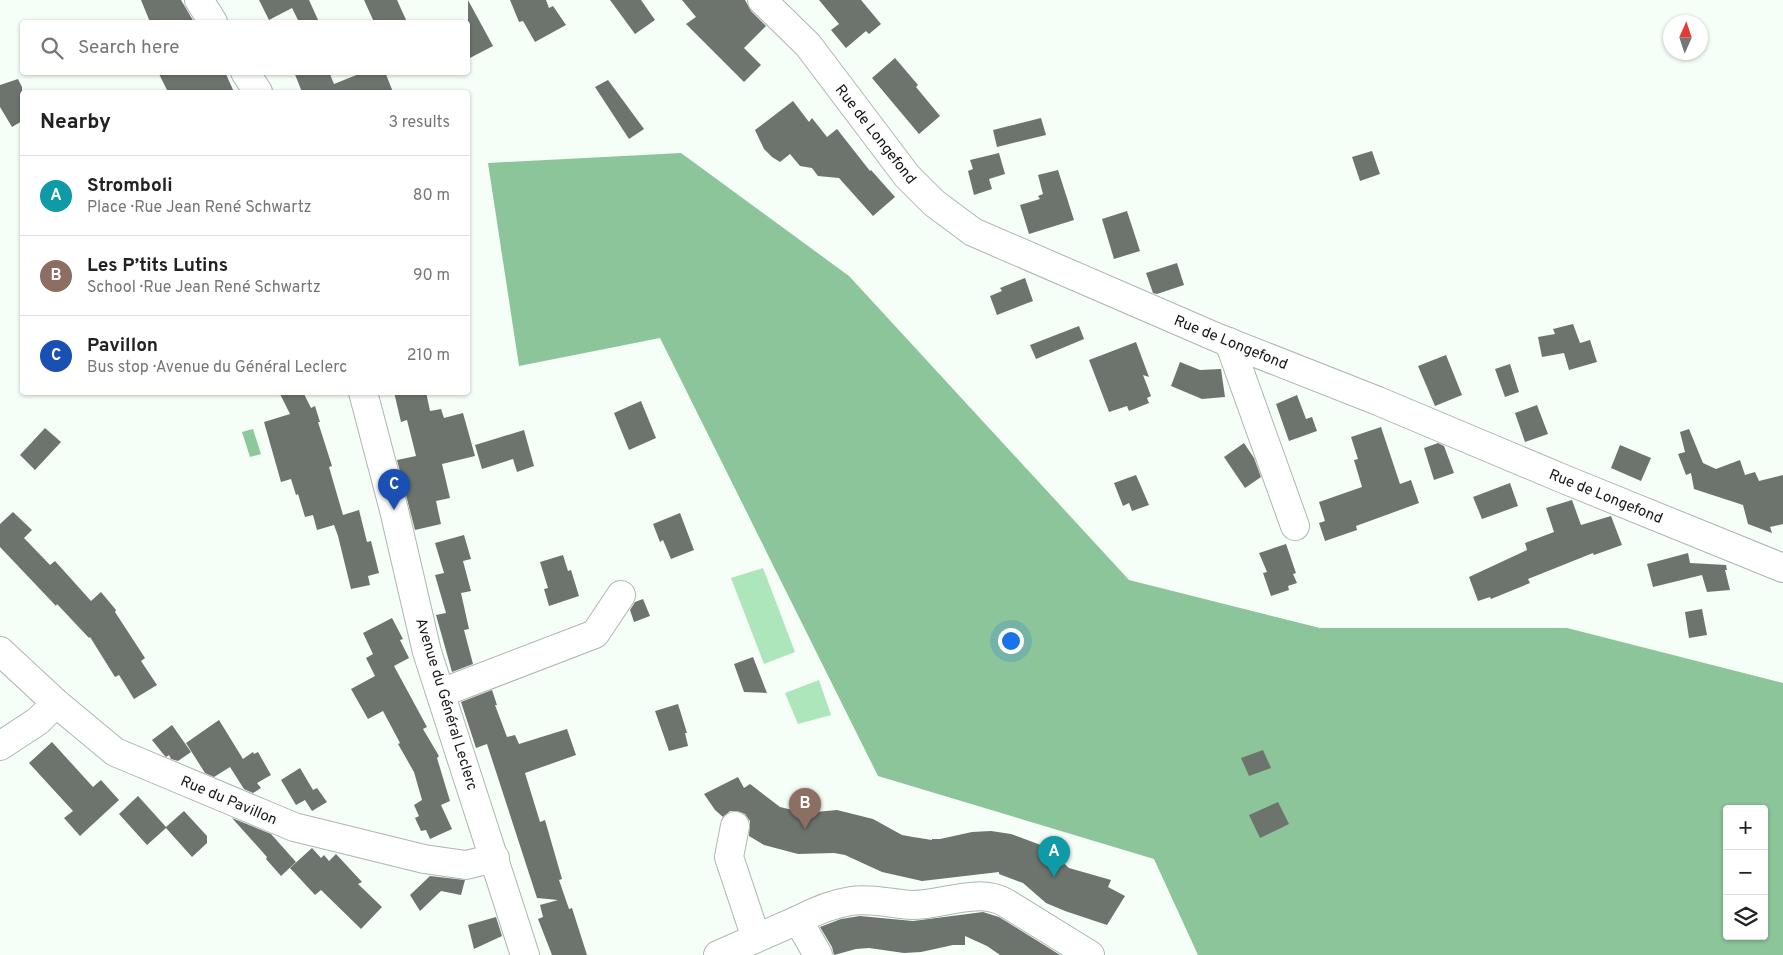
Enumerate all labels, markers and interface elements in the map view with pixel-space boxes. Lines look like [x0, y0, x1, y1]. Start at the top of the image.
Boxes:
north arrow [1663, 15, 1708, 60]
search box [20, 20, 470, 75]
icon: search [38, 34, 66, 62]
text: Search here [78, 36, 180, 60]
street label: Rue de Longefond [830, 81, 920, 189]
text: Nearby [40, 109, 111, 136]
text: 3 results [388, 113, 450, 133]
text: Stromboli [87, 174, 173, 198]
text: A [50, 186, 62, 206]
text: 80 m [413, 186, 450, 206]
text: Place · Rue Jean René Schwartz [87, 198, 312, 218]
text: Les P’tits Lutins [87, 254, 228, 278]
text: B [50, 266, 62, 286]
text: 90 m [413, 266, 450, 286]
text: School · Rue Jean René Schwartz [87, 278, 321, 298]
street label: Rue de Longefond [1171, 312, 1290, 375]
text: Pavillon [87, 334, 158, 358]
text: C [51, 346, 61, 366]
text: 210 m [407, 346, 450, 366]
text: Bus stop · Avenue du Général Leclerc [87, 358, 347, 378]
street label: Rue de Longefond [1546, 466, 1665, 529]
pin: C [378, 469, 410, 510]
street label: Avenue du Général Leclerc [410, 616, 481, 793]
your location [998, 628, 1024, 654]
street label: Rue du Pavillon [177, 772, 280, 830]
pin: B [789, 788, 821, 829]
map controls [1723, 805, 1768, 940]
button: + [1723, 805, 1768, 850]
pin: A [1038, 836, 1070, 877]
button: − [1723, 850, 1768, 895]
button: layers [1723, 895, 1768, 940]

